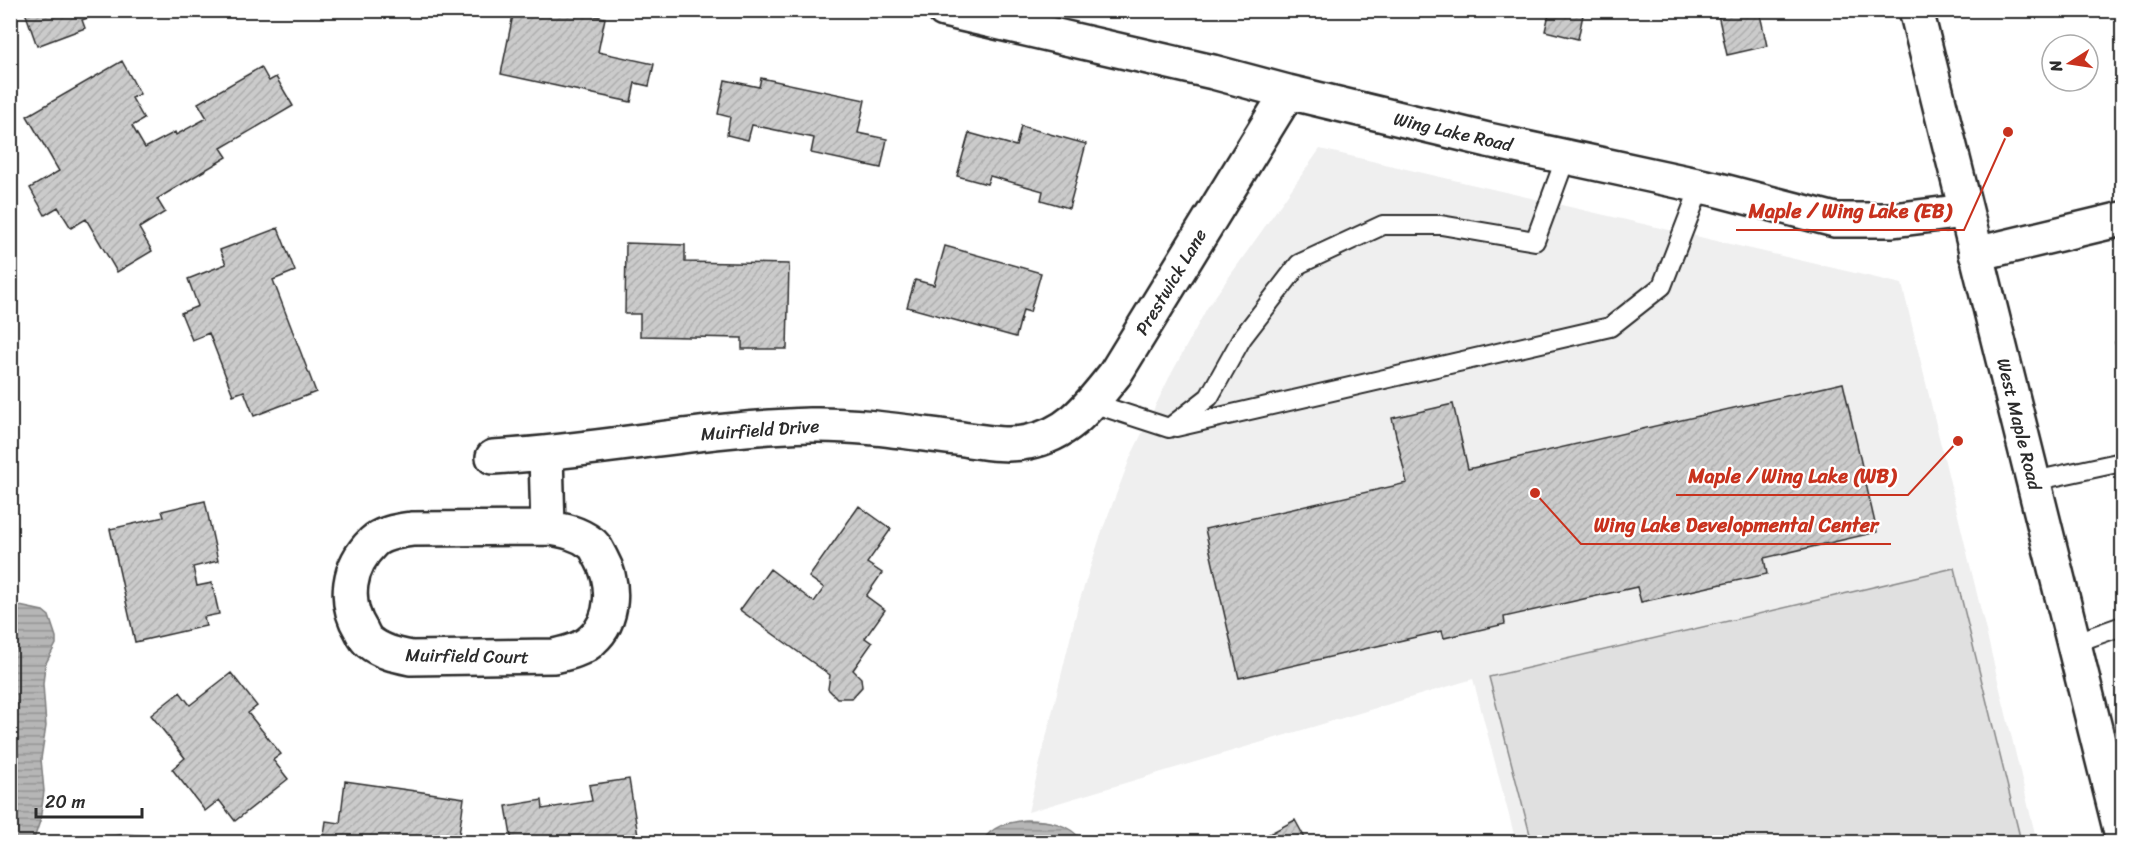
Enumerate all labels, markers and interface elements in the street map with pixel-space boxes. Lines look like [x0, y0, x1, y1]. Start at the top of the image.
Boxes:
north arrow [2040, 33, 2100, 93]
text: N [2040, 57, 2071, 75]
street label: Wing Lake Road [1390, 103, 1517, 162]
callout: Maple / Wing Lake (EB) [1736, 192, 1964, 230]
text: Maple / Wing Lake (EB) [1748, 194, 1953, 229]
street label: Prestwick Lane [1126, 222, 1216, 342]
street label: West Maple Road [1987, 355, 2051, 495]
street label: Muirfield Drive [700, 410, 820, 450]
callout: Maple / Wing Lake (WB) [1676, 457, 1908, 495]
text: Maple / Wing Lake (WB) [1687, 459, 1898, 494]
callout: Wing Lake Developmental Center [1581, 506, 1891, 544]
text: Wing Lake Developmental Center [1594, 508, 1880, 543]
street label: Muirfield Court [405, 639, 529, 673]
scale bar [36, 781, 142, 819]
text: 20 m [45, 786, 85, 818]

